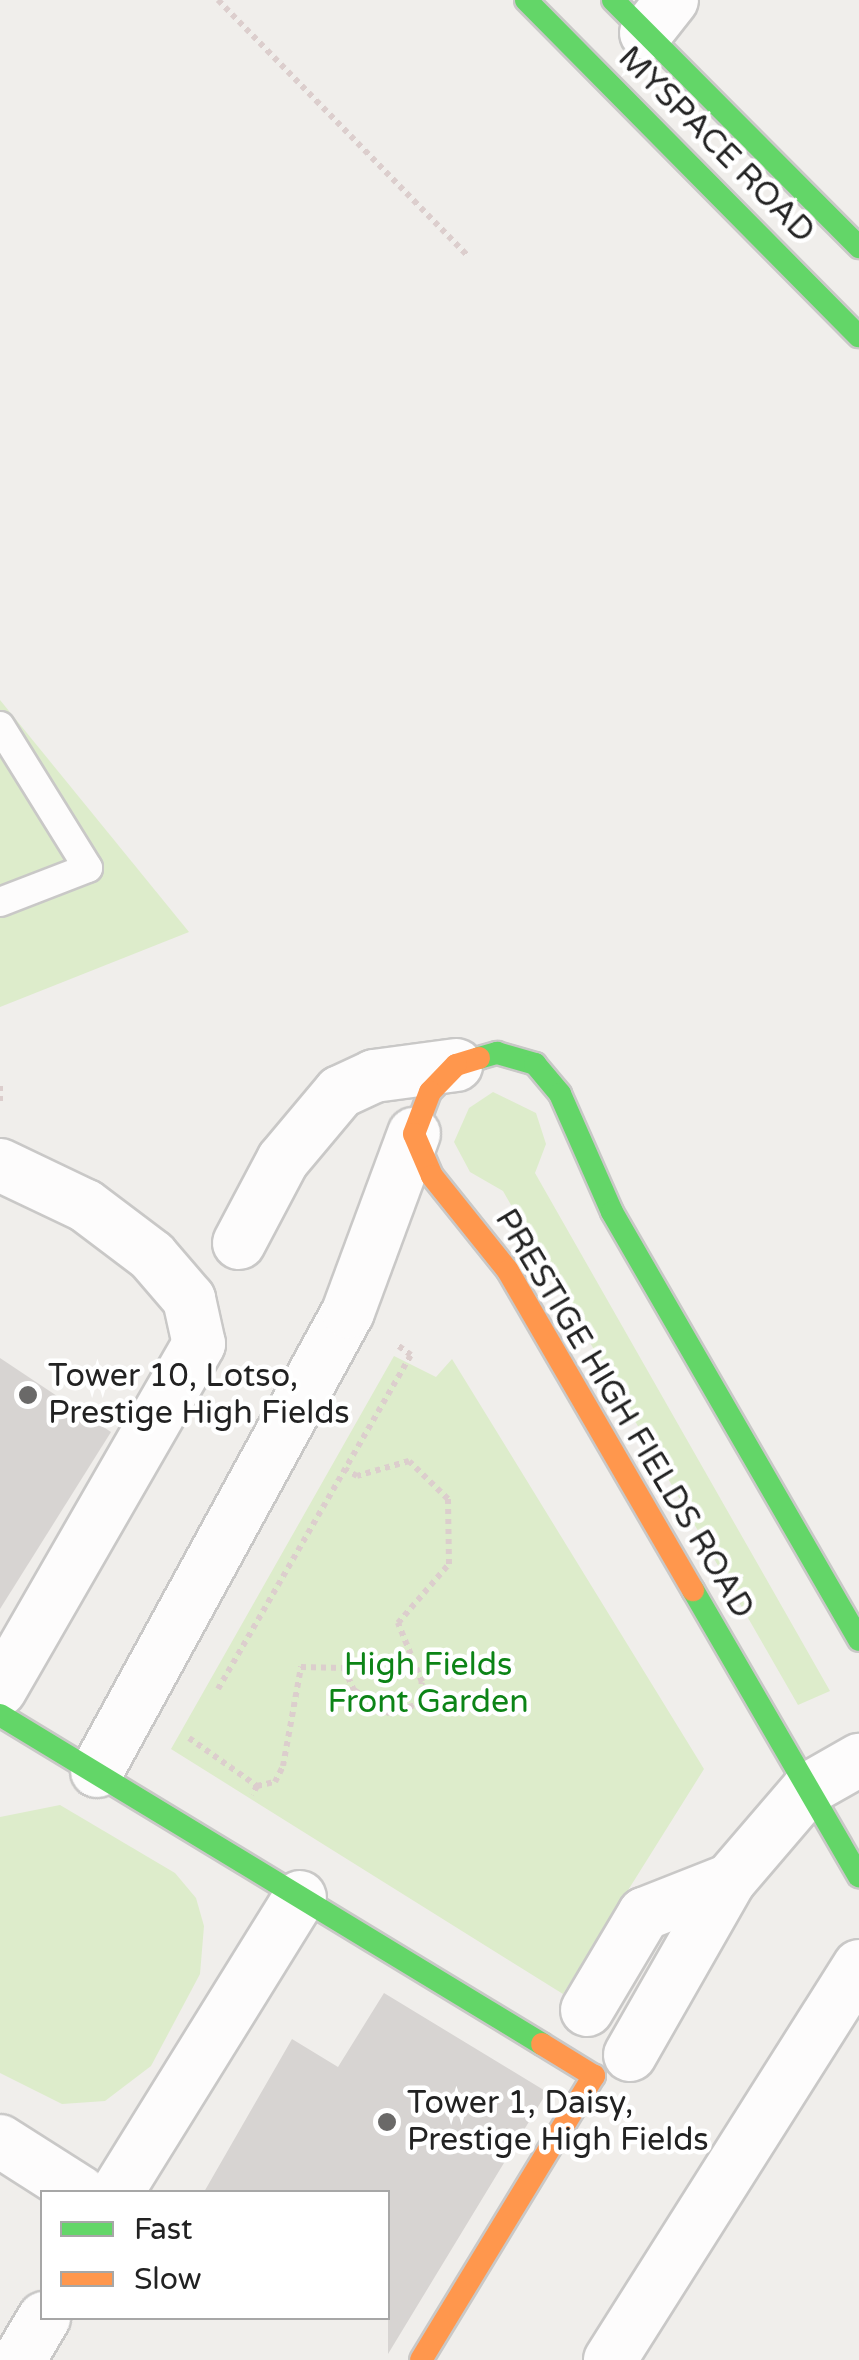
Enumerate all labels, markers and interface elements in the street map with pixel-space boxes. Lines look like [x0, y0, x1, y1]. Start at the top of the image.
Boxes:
street label: MYSPACE ROAD [610, 39, 822, 251]
street label: PRESTIGE HIGH FIELDS ROAD [486, 1202, 762, 1626]
place label: Tower 10, Lotso, Prestige High Fields [48, 1358, 350, 1433]
marker: Tower 10, Lotso, Prestige High Fields [17, 1384, 39, 1406]
park label: High Fields Front Garden [327, 1647, 529, 1722]
place label: Tower 1, Daisy, Prestige High Fields [407, 2085, 709, 2160]
marker: Tower 1, Daisy, Prestige High Fields [376, 2111, 398, 2133]
legend [40, 2190, 390, 2320]
text: Fast [134, 2211, 193, 2248]
text: Slow [134, 2261, 202, 2298]

